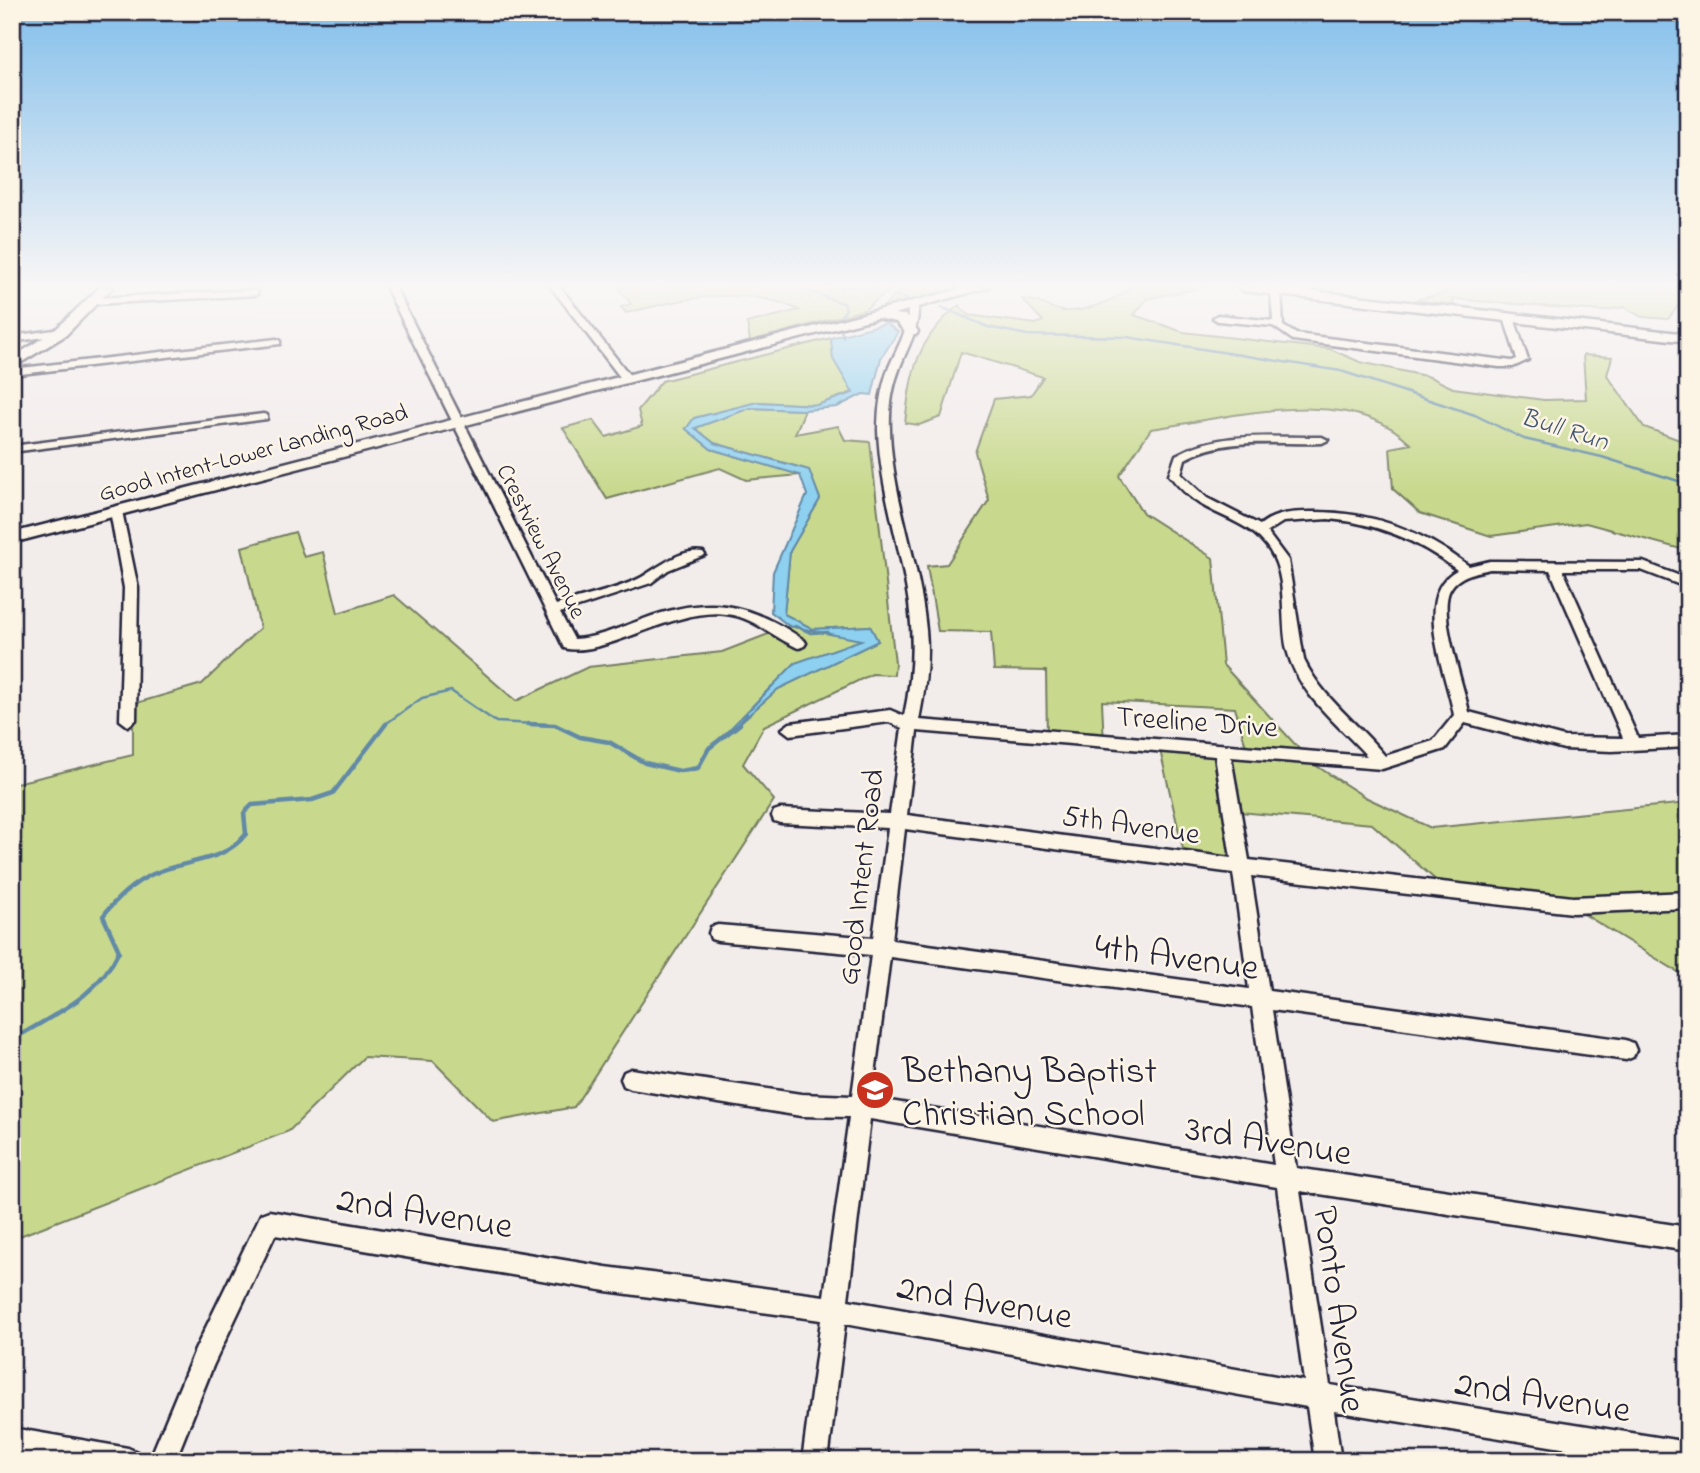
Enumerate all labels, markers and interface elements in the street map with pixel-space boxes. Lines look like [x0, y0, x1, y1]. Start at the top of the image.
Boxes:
street label: Good Intent-Lower Landing Road [95, 396, 412, 513]
water label: Bull Run [1516, 400, 1614, 462]
street label: Crestview Avenue [486, 459, 594, 626]
street label: Treeline Drive [1114, 696, 1280, 752]
street label: Good Intent Road [828, 767, 898, 988]
street label: 5th Avenue [1059, 796, 1203, 858]
street label: 4th Avenue [1091, 921, 1262, 997]
place label: Bethany Baptist Christian School [901, 1046, 1157, 1143]
school or university icon: Bethany Baptist Christian School [854, 1069, 896, 1111]
street label: 3rd Avenue [1181, 1103, 1356, 1183]
street label: 2nd Avenue [333, 1174, 517, 1256]
street label: Ponto Avenue [1296, 1203, 1378, 1417]
street label: 2nd Avenue [892, 1262, 1077, 1346]
street label: 2nd Avenue [1451, 1358, 1635, 1440]

